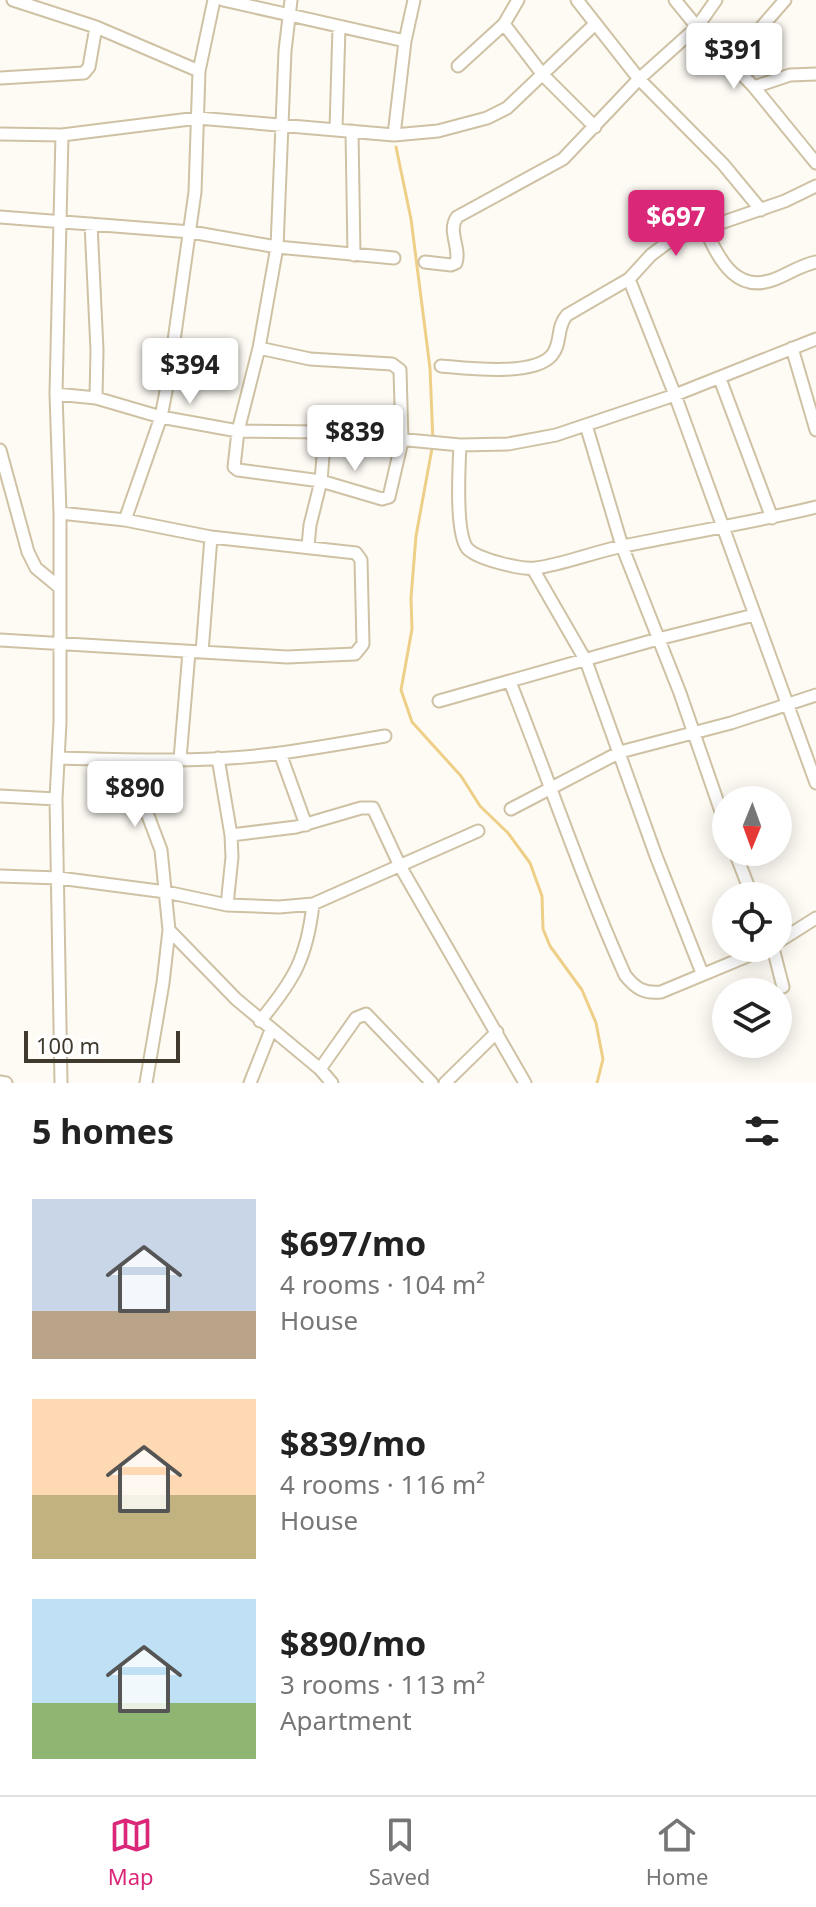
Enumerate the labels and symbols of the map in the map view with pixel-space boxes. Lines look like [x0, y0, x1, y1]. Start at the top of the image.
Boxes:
pin: $391 [687, 23, 781, 91]
pin: $697 [629, 190, 723, 258]
pin: $394 [143, 338, 237, 406]
pin: $839 [308, 405, 402, 473]
pin: $890 [88, 761, 182, 829]
north arrow [712, 786, 792, 866]
scale bar [24, 1027, 180, 1063]

